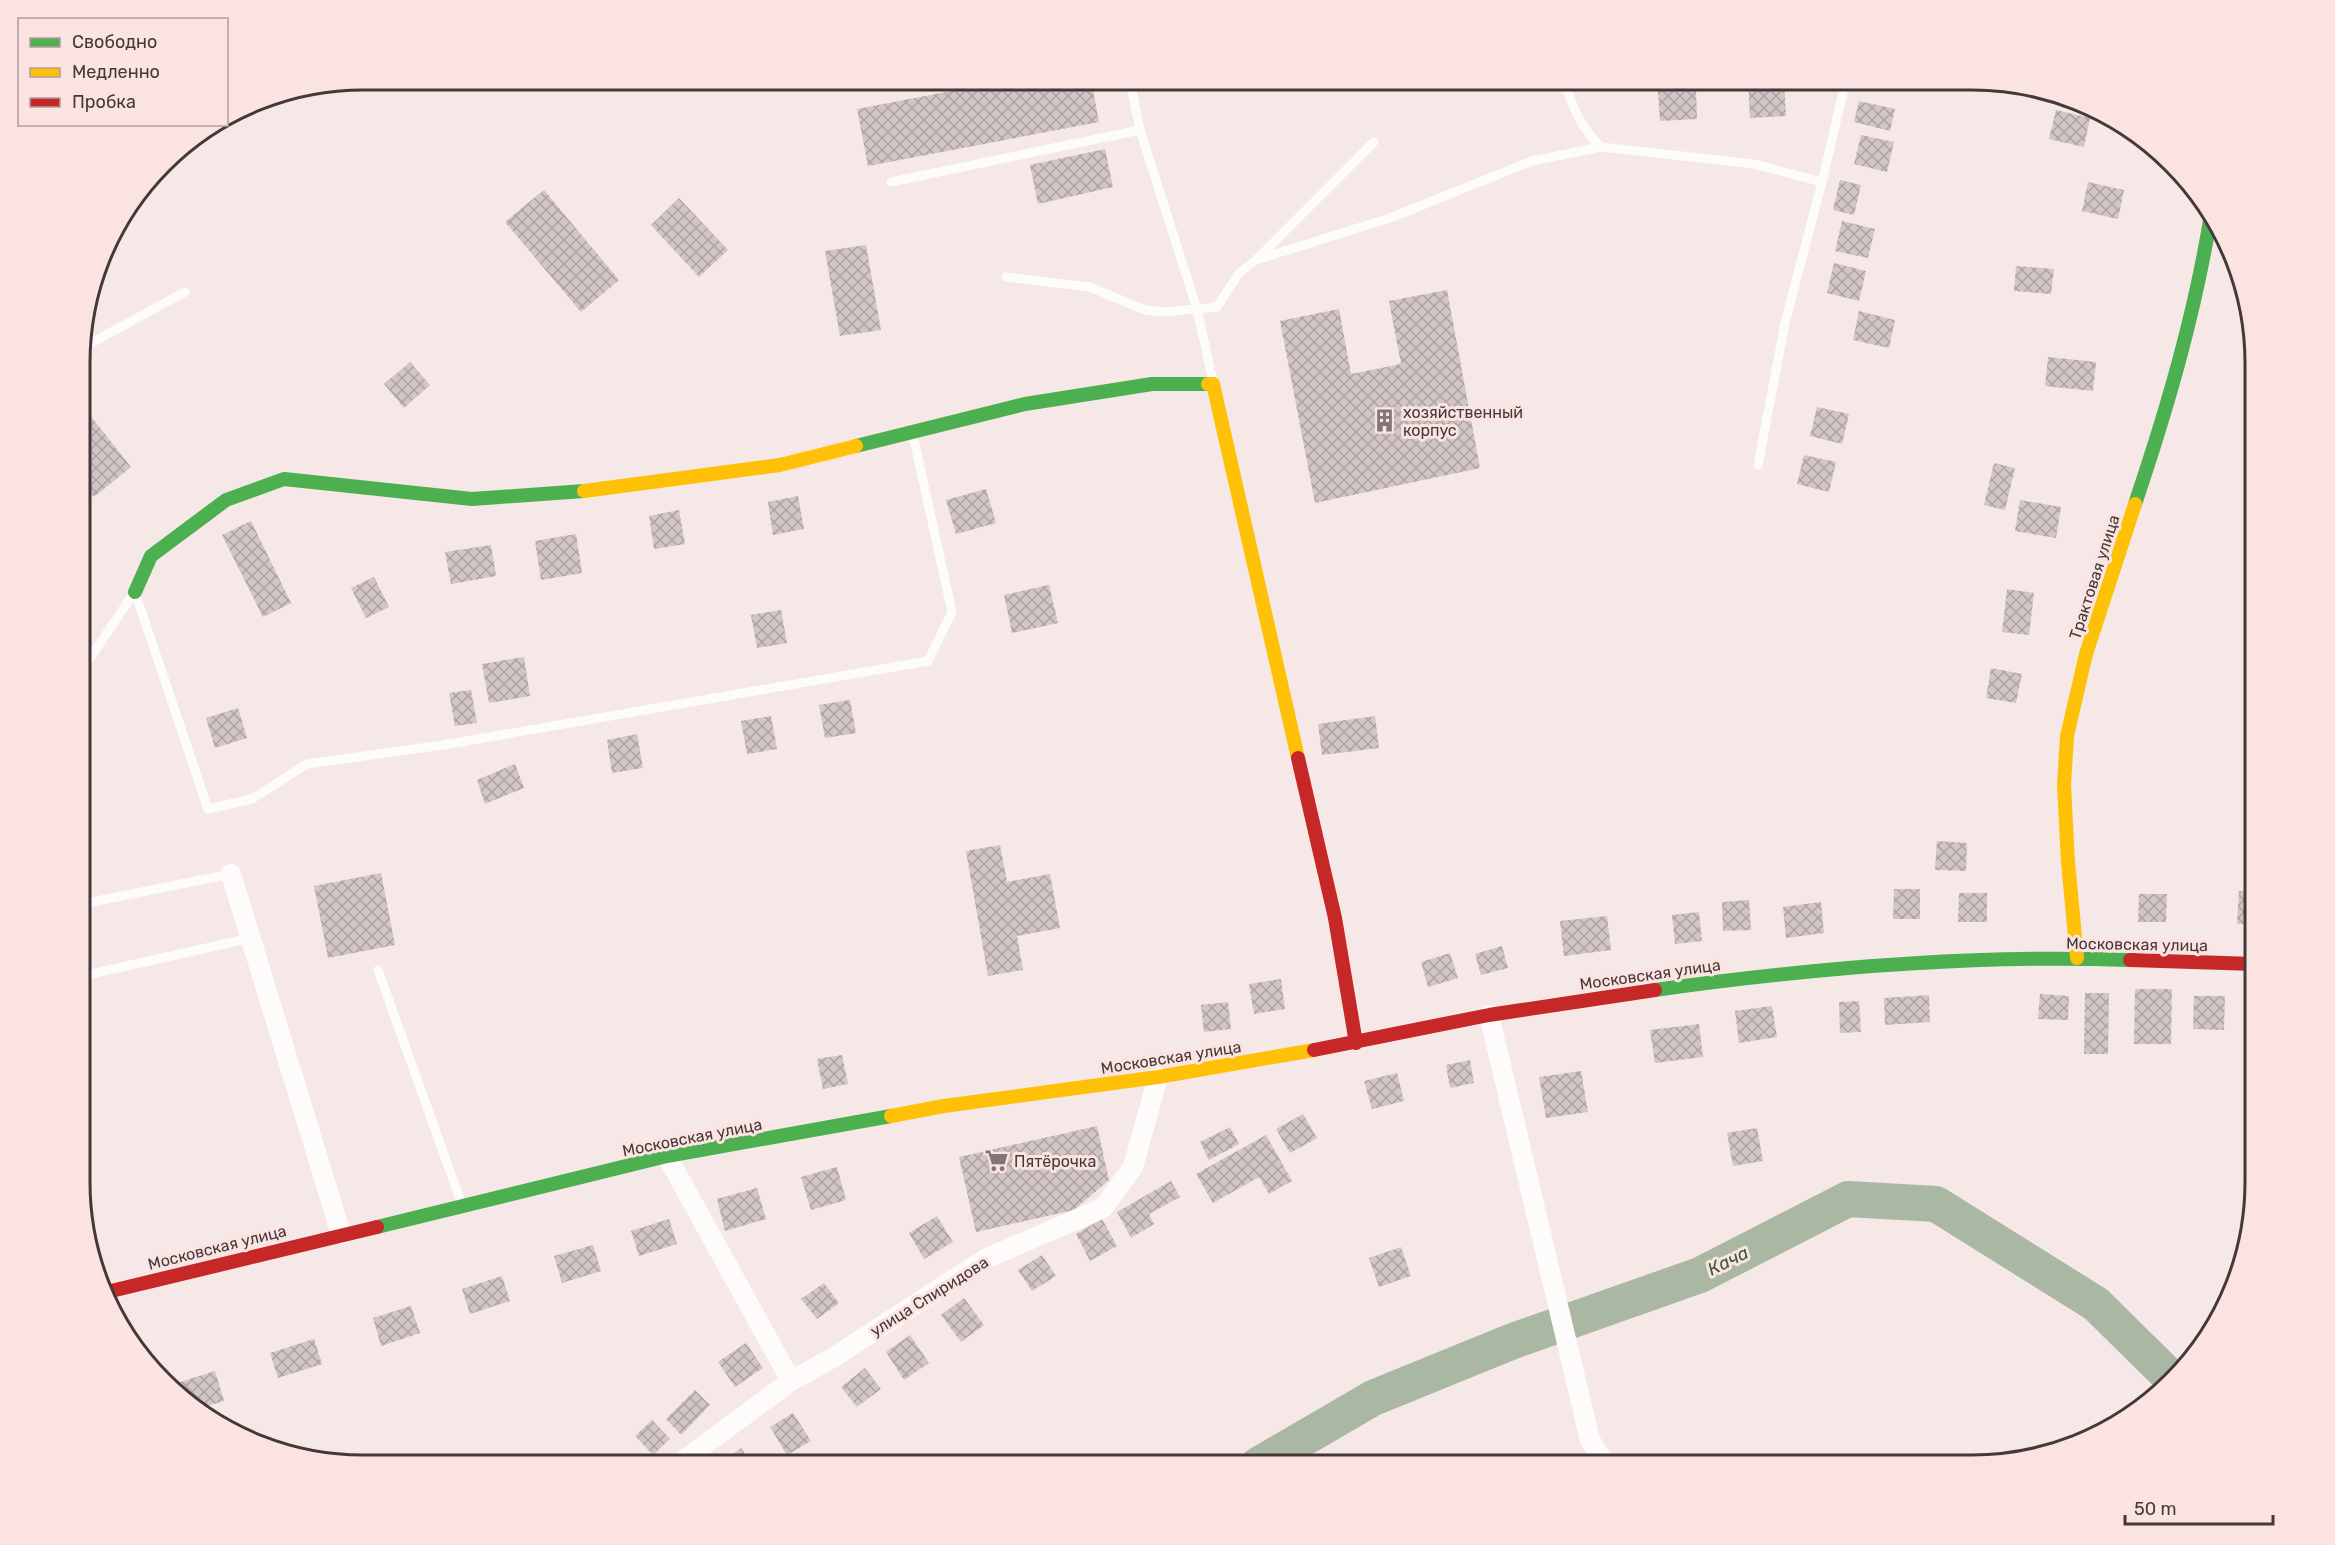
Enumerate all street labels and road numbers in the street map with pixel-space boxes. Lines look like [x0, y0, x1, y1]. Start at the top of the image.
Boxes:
street label: Трактовая улица [2065, 512, 2124, 642]
street label: Московская улица [2066, 934, 2208, 955]
street label: Московская улица [1578, 955, 1722, 994]
street label: Московская улица [1099, 1037, 1243, 1078]
street label: Московская улица [621, 1115, 764, 1160]
street label: Московская улица [146, 1221, 288, 1274]
street label: улица Спиридова [867, 1252, 992, 1340]

